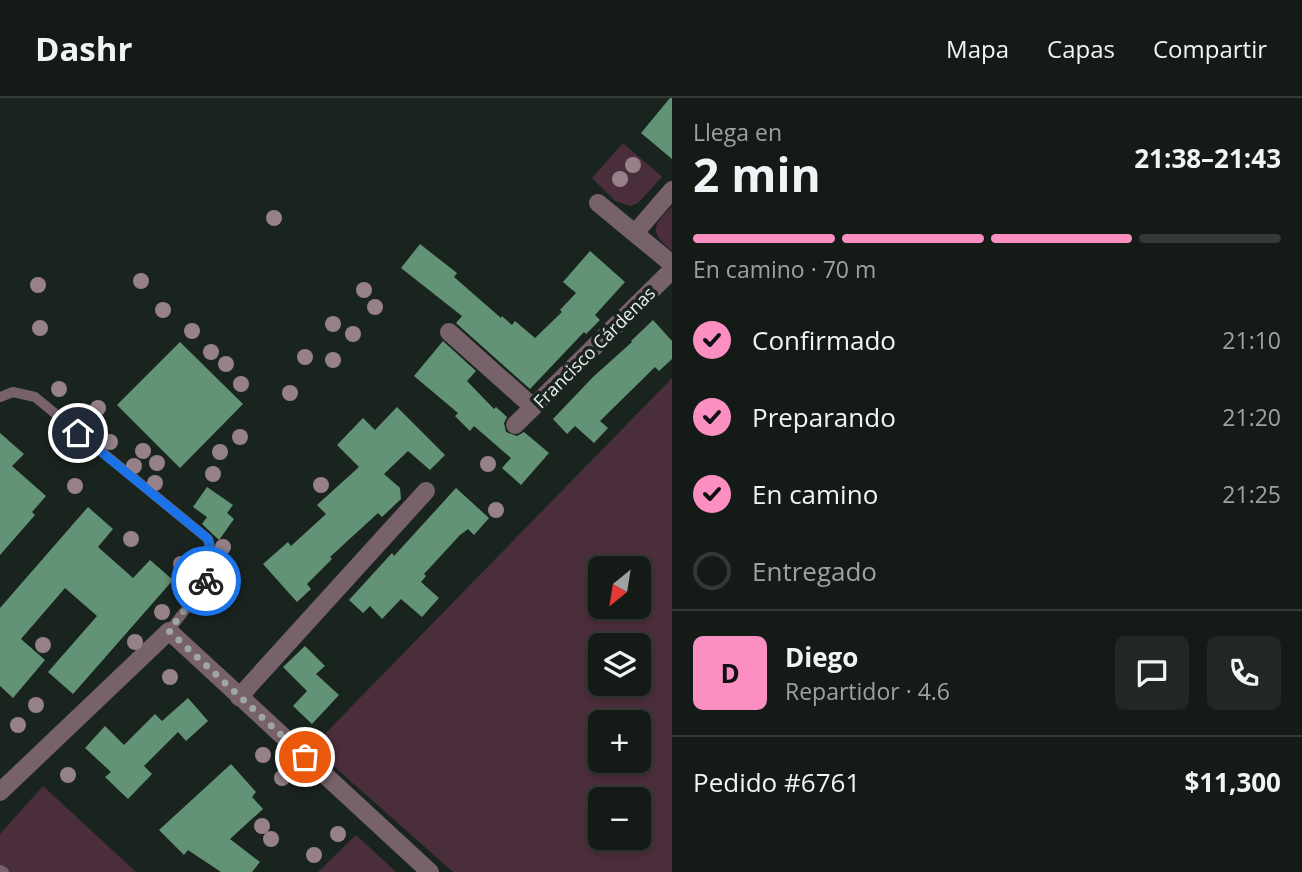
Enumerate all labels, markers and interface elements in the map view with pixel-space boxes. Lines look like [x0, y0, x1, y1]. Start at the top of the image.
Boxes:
text: Dashr [35, 26, 132, 71]
text: Mapa [946, 32, 1009, 65]
text: Capas [1047, 32, 1115, 65]
text: Compartir [1153, 32, 1267, 65]
text: Llega en [693, 116, 782, 148]
text: 21:38–21:43 [1134, 140, 1281, 176]
text: 2 min [693, 143, 821, 205]
text: En camino · 70 m [693, 253, 876, 285]
street label: Francisco Cárdenas [528, 281, 660, 413]
icon: check [693, 321, 731, 359]
text: Confirmado [752, 322, 896, 358]
text: 21:10 [1222, 324, 1281, 356]
icon: check [693, 398, 731, 436]
text: Preparando [752, 399, 896, 435]
text: 21:20 [1222, 401, 1281, 433]
pin [48, 403, 108, 463]
icon: home [59, 414, 97, 452]
icon: check [693, 475, 731, 513]
text: En camino [752, 476, 878, 512]
text: 21:25 [1222, 478, 1281, 510]
courier [171, 546, 241, 616]
text: Entregado [752, 553, 877, 589]
north arrow [588, 556, 651, 620]
map controls [588, 556, 651, 850]
icon: bike [187, 562, 225, 600]
button: layers [588, 633, 651, 696]
button: chat [1115, 636, 1189, 710]
button: phone [1207, 636, 1281, 710]
text: Diego [785, 639, 858, 675]
text: D [720, 655, 740, 691]
text: Repartidor · 4.6 [785, 675, 950, 707]
button: + [588, 710, 651, 773]
pin [275, 727, 335, 787]
icon: bag [286, 738, 324, 776]
text: Pedido #6761 [693, 764, 860, 800]
text: $11,300 [1184, 764, 1281, 800]
button: − [588, 787, 651, 850]

